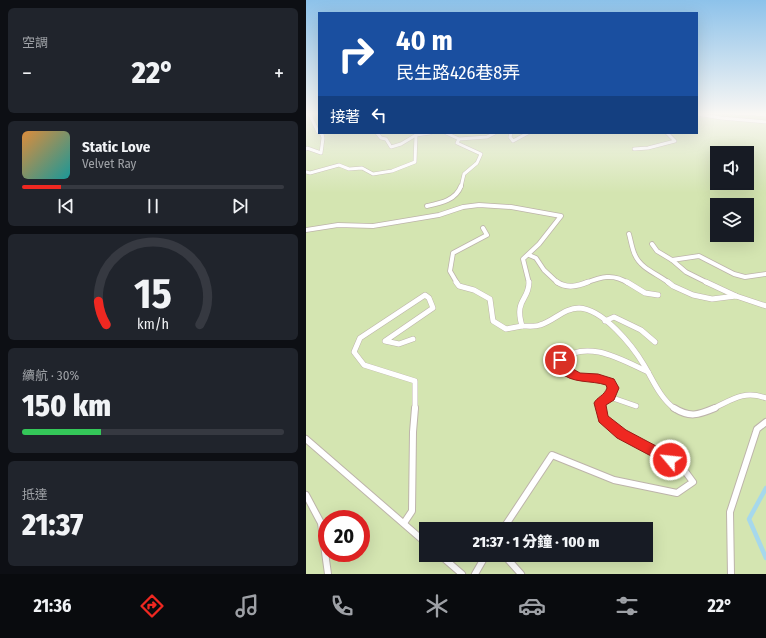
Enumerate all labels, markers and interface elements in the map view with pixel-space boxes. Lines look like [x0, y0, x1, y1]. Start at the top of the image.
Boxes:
text: 40 m [396, 24, 453, 57]
icon: right [330, 28, 382, 80]
text: 空調 [22, 35, 48, 50]
text: 22° [132, 55, 174, 91]
text: − [22, 60, 32, 87]
text: + [274, 60, 284, 87]
text: 民生路426巷8弄 [396, 62, 520, 84]
icon: left [368, 104, 390, 126]
text: 接著 [330, 108, 360, 126]
text: Static Love [82, 138, 150, 156]
map controls [710, 146, 754, 242]
button: sound [710, 146, 754, 190]
text: Velvet Ray [82, 156, 136, 171]
icon: previous [55, 195, 77, 217]
icon: pause [142, 195, 164, 217]
icon: next [229, 195, 251, 217]
button: layers [710, 198, 754, 242]
text: 15 [134, 269, 172, 319]
text: km/h [137, 316, 169, 333]
pin [543, 343, 577, 377]
icon: arrive [549, 349, 571, 371]
text: 續航 · 30% [22, 368, 79, 383]
text: 150 km [22, 388, 111, 424]
position arrow [649, 439, 691, 481]
text: 抵達 [22, 487, 48, 502]
text: 21:37 [22, 507, 83, 543]
speed limit sign: 20 [318, 510, 370, 562]
text: 21:37 · 1 分鐘 · 100 m [473, 533, 599, 551]
icon: directions [138, 592, 166, 620]
icon: music [233, 592, 261, 620]
icon: phone [328, 592, 356, 620]
icon: climate [423, 592, 451, 620]
icon: car [518, 592, 546, 620]
icon: filters [613, 592, 641, 620]
text: 21:36 [33, 595, 71, 617]
text: 22° [707, 595, 733, 617]

